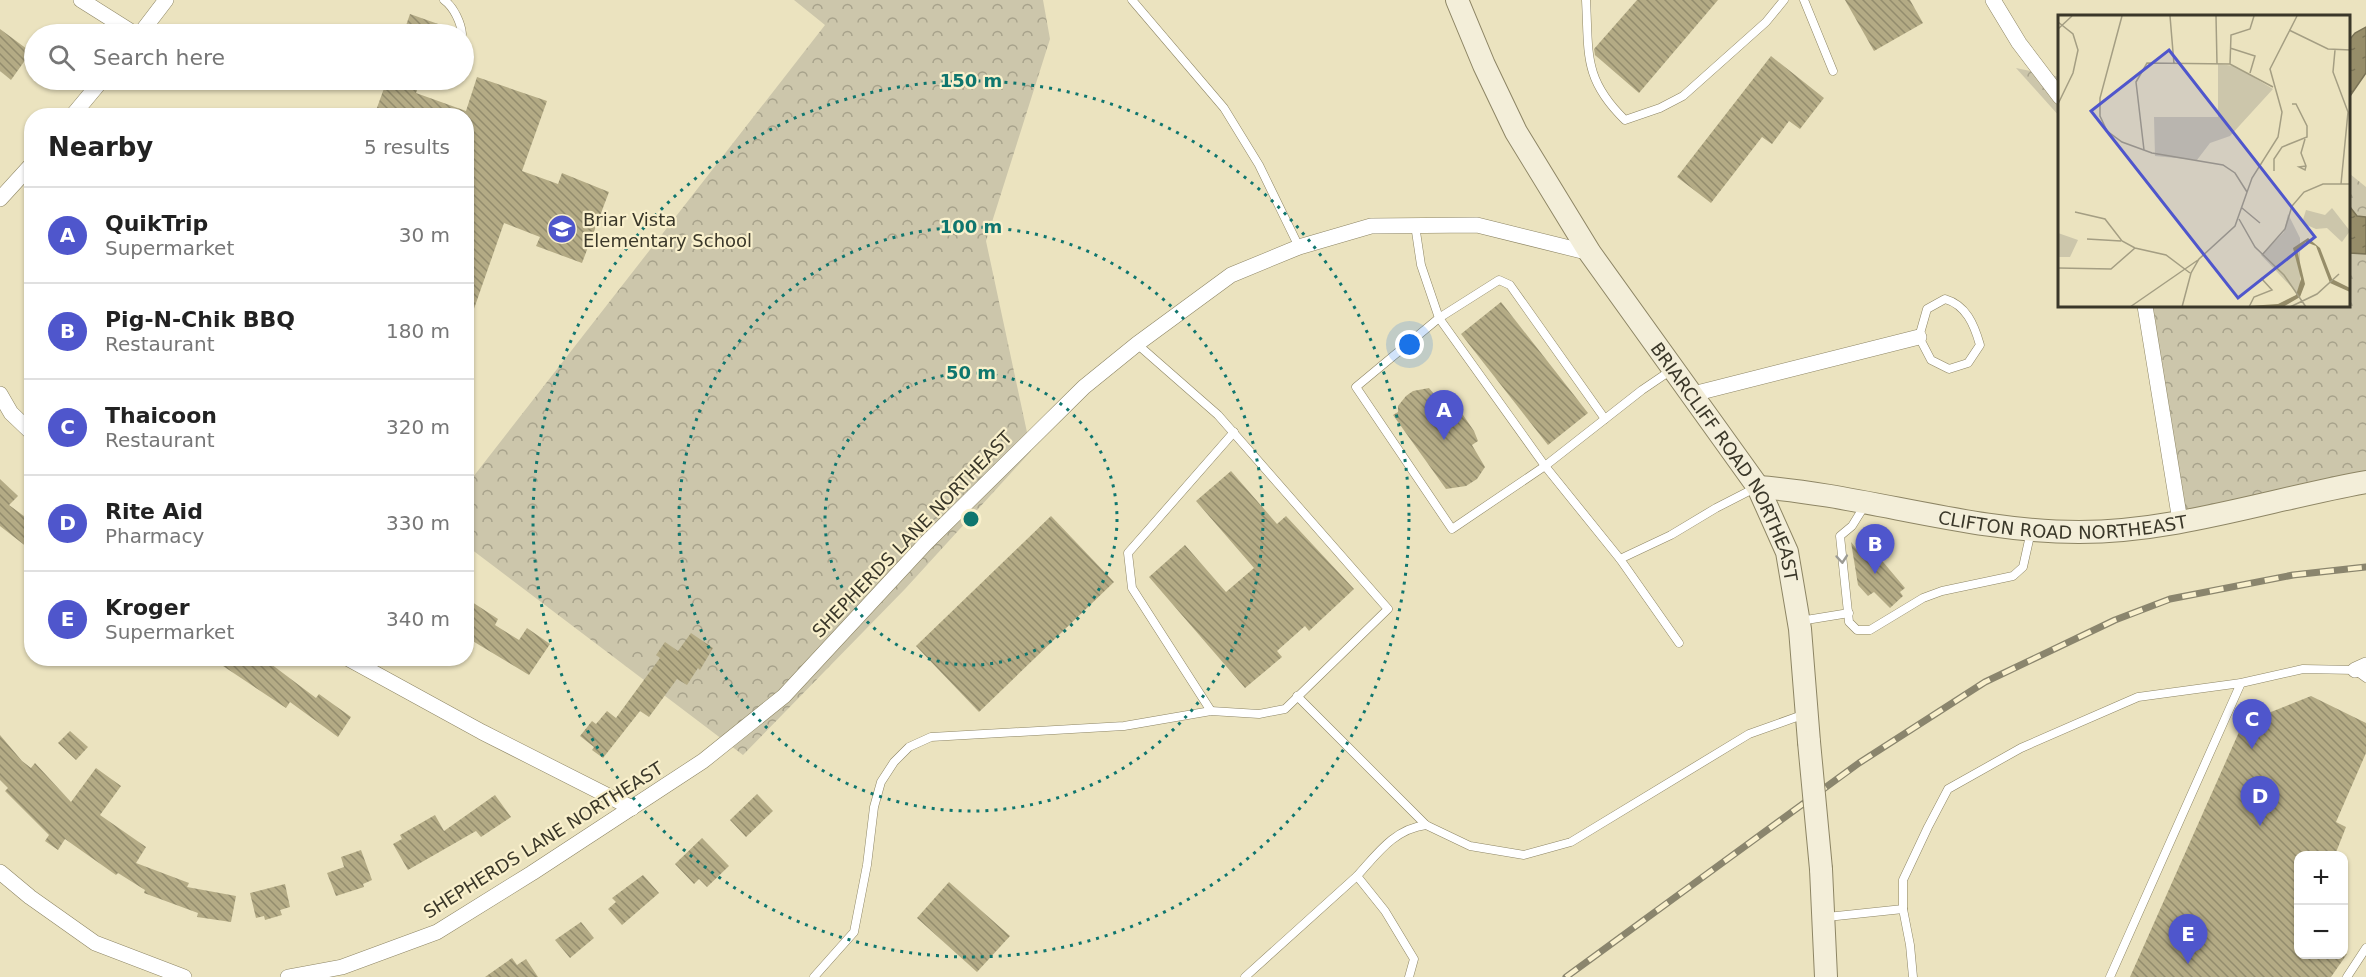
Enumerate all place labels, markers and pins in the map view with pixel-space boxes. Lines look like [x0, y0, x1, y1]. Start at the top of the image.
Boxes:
place label: Briar Vista Elementary School [583, 209, 752, 251]
school or university icon: Briar Vista Elementary School [546, 213, 578, 245]
pin: A [1424, 390, 1464, 440]
centre of rings [961, 509, 981, 529]
pin: B [1856, 524, 1894, 574]
pin: C [2232, 700, 2272, 749]
pin: D [2240, 776, 2280, 826]
pin: E [2168, 914, 2208, 964]

